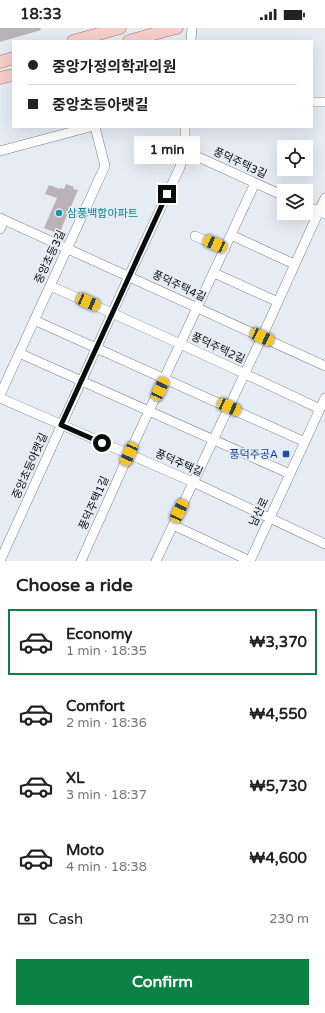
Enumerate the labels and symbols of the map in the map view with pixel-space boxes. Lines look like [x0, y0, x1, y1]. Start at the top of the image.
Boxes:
callout: 1 min [134, 136, 200, 164]
street label: 풍덕주택3길 [211, 145, 269, 181]
route end [158, 185, 176, 203]
place label: 삼풍백합아파트 [67, 207, 138, 220]
marker: 삼풍백합아파트 [54, 208, 64, 218]
street label: 중앙초등3길 [32, 228, 68, 286]
car [202, 234, 228, 254]
street label: 풍덕주택4길 [150, 268, 208, 304]
car [75, 292, 101, 312]
car [249, 326, 275, 348]
street label: 풍덕주택2길 [189, 330, 247, 366]
car [149, 376, 171, 402]
car [216, 397, 242, 417]
street label: 중앙초등아랫길 [10, 431, 50, 501]
route start [93, 434, 111, 452]
car [119, 441, 139, 467]
street label: 풍덕주택길 [153, 447, 205, 479]
place label: 풍덕주공A [229, 448, 278, 461]
marker: 풍덕주공A [281, 449, 291, 459]
street label: 풍덕주택1길 [76, 474, 112, 532]
street label: 남산로 [247, 495, 271, 529]
car [168, 498, 190, 524]

